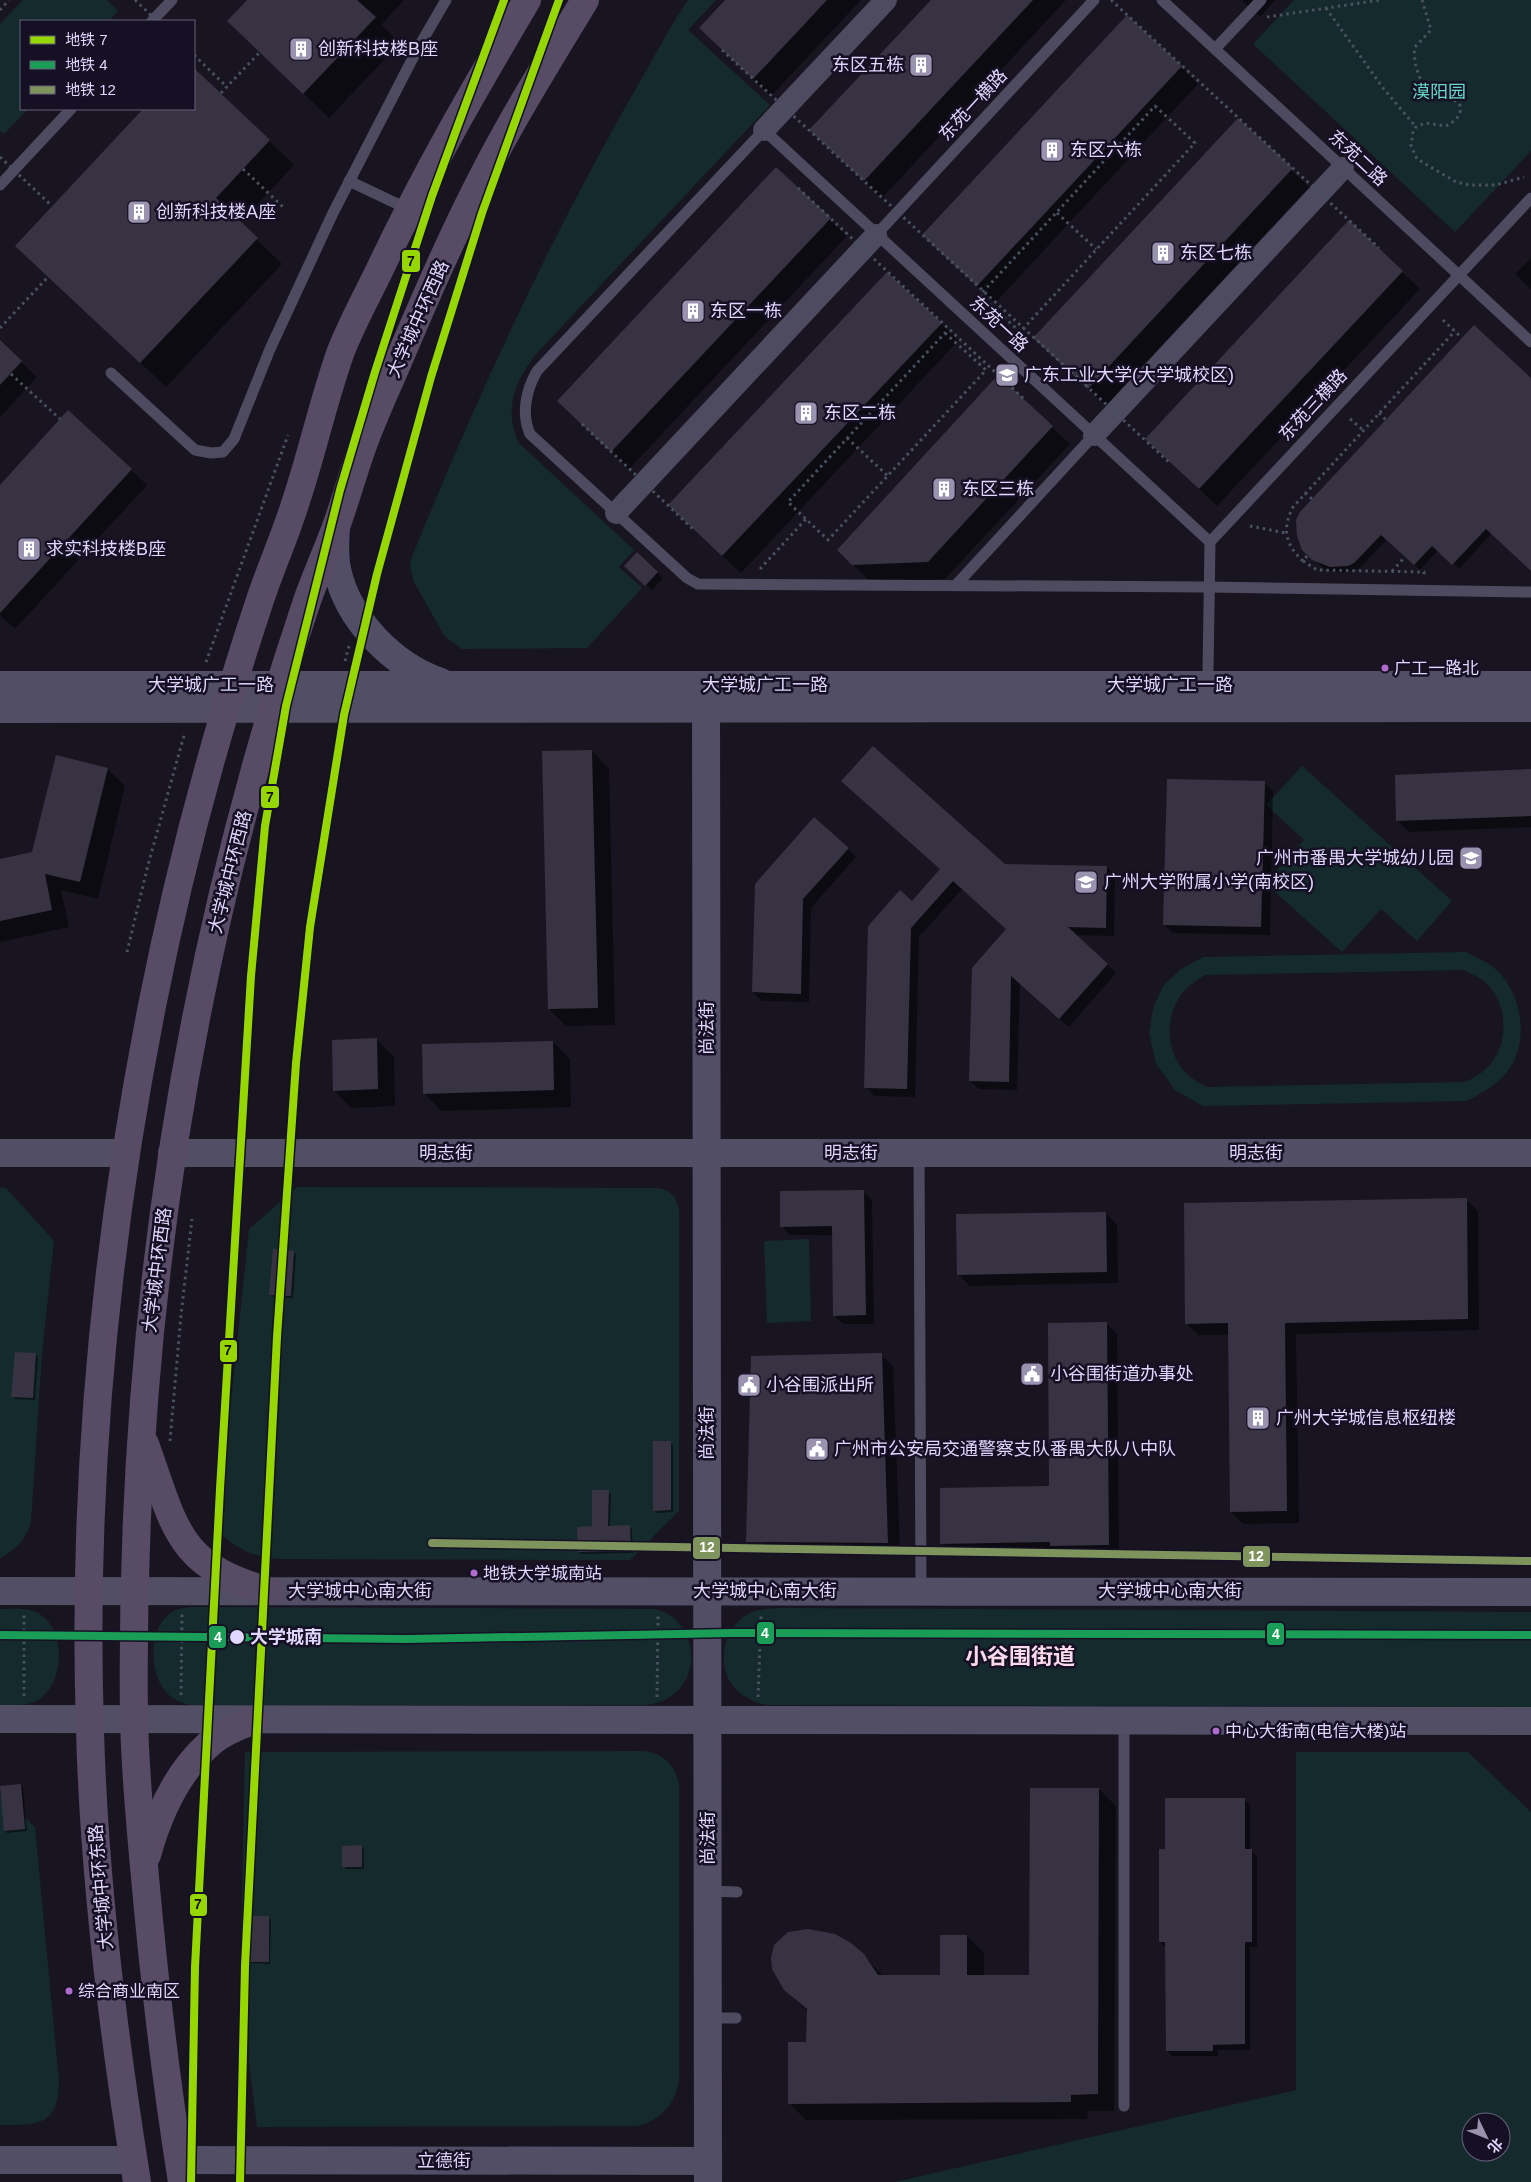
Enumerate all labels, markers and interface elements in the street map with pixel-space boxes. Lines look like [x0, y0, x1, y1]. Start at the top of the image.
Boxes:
legend [20, 20, 195, 110]
text: 地铁 7 [65, 31, 108, 48]
building icon: 创新科技楼B座 [288, 36, 314, 62]
place label: 创新科技楼B座 [318, 39, 438, 59]
building icon: 东区五栋 [908, 52, 934, 78]
place label: 东区五栋 [832, 55, 904, 75]
text: 地铁 4 [65, 56, 108, 73]
street label: 东苑一横路 [935, 65, 1011, 145]
text: 地铁 12 [65, 81, 116, 98]
park label: 漠阳园 [1412, 82, 1466, 102]
street label: 东苑二路 [1325, 126, 1391, 190]
building icon: 东区六栋 [1039, 137, 1065, 163]
place label: 东区六栋 [1070, 140, 1142, 160]
building icon: 创新科技楼A座 [126, 199, 152, 225]
place label: 创新科技楼A座 [156, 202, 276, 222]
building icon: 东区七栋 [1150, 240, 1176, 266]
place label: 东区七栋 [1180, 243, 1252, 263]
line badge: 7 [401, 249, 421, 273]
text: 7 [407, 253, 415, 269]
street label: 大学城中环西路 [383, 257, 453, 381]
street label: 东苑一路 [966, 292, 1032, 356]
building icon: 东区一栋 [680, 298, 706, 324]
place label: 东区一栋 [710, 301, 782, 321]
school or university icon: 广东工业大学(大学城校区) [994, 362, 1020, 388]
place label: 广东工业大学(大学城校区) [1024, 365, 1234, 385]
street label: 东苑三横路 [1275, 365, 1351, 445]
building icon: 东区二栋 [793, 400, 819, 426]
place label: 东区二栋 [824, 403, 896, 423]
building icon: 东区三栋 [931, 476, 957, 502]
place label: 东区三栋 [962, 479, 1034, 499]
building icon: 求实科技楼B座 [16, 536, 42, 562]
place label: 求实科技楼B座 [46, 539, 166, 559]
place label: 广工一路北 [1394, 659, 1479, 678]
marker: 广工一路北 [1380, 663, 1390, 673]
street label: 大学城广工一路 [148, 675, 274, 695]
street label: 大学城广工一路 [702, 675, 828, 695]
street label: 大学城广工一路 [1107, 675, 1233, 695]
line badge: 7 [260, 785, 280, 809]
text: 7 [266, 789, 274, 805]
street label: 大学城中环西路 [205, 808, 255, 936]
school or university icon: 广州市番禺大学城幼儿园 [1458, 845, 1484, 871]
place label: 广州市番禺大学城幼儿园 [1256, 848, 1454, 868]
school or university icon: 广州大学附属小学(南校区) [1073, 869, 1099, 895]
place label: 广州大学附属小学(南校区) [1104, 872, 1314, 892]
street label: 尚法街 [697, 1001, 717, 1055]
street label: 明志街 [419, 1143, 473, 1163]
street label: 明志街 [824, 1143, 878, 1163]
street label: 明志街 [1229, 1143, 1283, 1163]
street label: 大学城中环西路 [139, 1206, 175, 1334]
line badge: 7 [219, 1339, 238, 1363]
text: 7 [224, 1342, 232, 1358]
public building icon: 小谷围街道办事处 [1019, 1361, 1045, 1387]
place label: 小谷围街道办事处 [1050, 1364, 1194, 1384]
public building icon: 小谷围派出所 [736, 1372, 762, 1398]
place label: 小谷围派出所 [766, 1375, 874, 1395]
building icon: 广州大学城信息枢纽楼 [1245, 1405, 1271, 1431]
street label: 尚法街 [697, 1406, 717, 1460]
place label: 广州大学城信息枢纽楼 [1276, 1408, 1456, 1428]
public building icon: 广州市公安局交通警察支队番禺大队八中队 [804, 1436, 830, 1462]
place label: 广州市公安局交通警察支队番禺大队八中队 [834, 1439, 1176, 1459]
line badge: 12 [692, 1536, 721, 1560]
text: 12 [699, 1539, 715, 1555]
line badge: 12 [1242, 1545, 1271, 1568]
text: 12 [1248, 1548, 1264, 1564]
place label: 地铁大学城南站 [483, 1564, 602, 1583]
marker: 地铁大学城南站 [469, 1568, 479, 1578]
street label: 大学城中心南大街 [288, 1581, 432, 1601]
street label: 大学城中心南大街 [693, 1581, 837, 1601]
street label: 大学城中心南大街 [1098, 1581, 1242, 1601]
line badge: 4 [756, 1621, 775, 1645]
line badge: 4 [1266, 1622, 1285, 1646]
line badge: 4 [208, 1625, 227, 1649]
text: 4 [761, 1625, 769, 1641]
text: 4 [1272, 1626, 1280, 1642]
place label: 大学城南 [250, 1627, 322, 1647]
marker: 大学城南 [228, 1628, 246, 1646]
text: 4 [214, 1629, 222, 1645]
district label: 小谷围街道 [965, 1644, 1075, 1669]
place label: 中心大街南(电信大楼)站 [1225, 1722, 1406, 1741]
marker: 中心大街南(电信大楼)站 [1211, 1726, 1221, 1736]
street label: 尚法街 [698, 1811, 718, 1865]
street label: 大学城中环东路 [86, 1823, 116, 1951]
line badge: 7 [189, 1893, 208, 1917]
text: 7 [194, 1896, 202, 1912]
place label: 综合商业南区 [78, 1982, 180, 2001]
marker: 综合商业南区 [64, 1986, 74, 1996]
north arrow [1461, 2112, 1511, 2162]
text: 北 [1485, 2135, 1506, 2156]
street label: 立德街 [417, 2151, 471, 2171]

